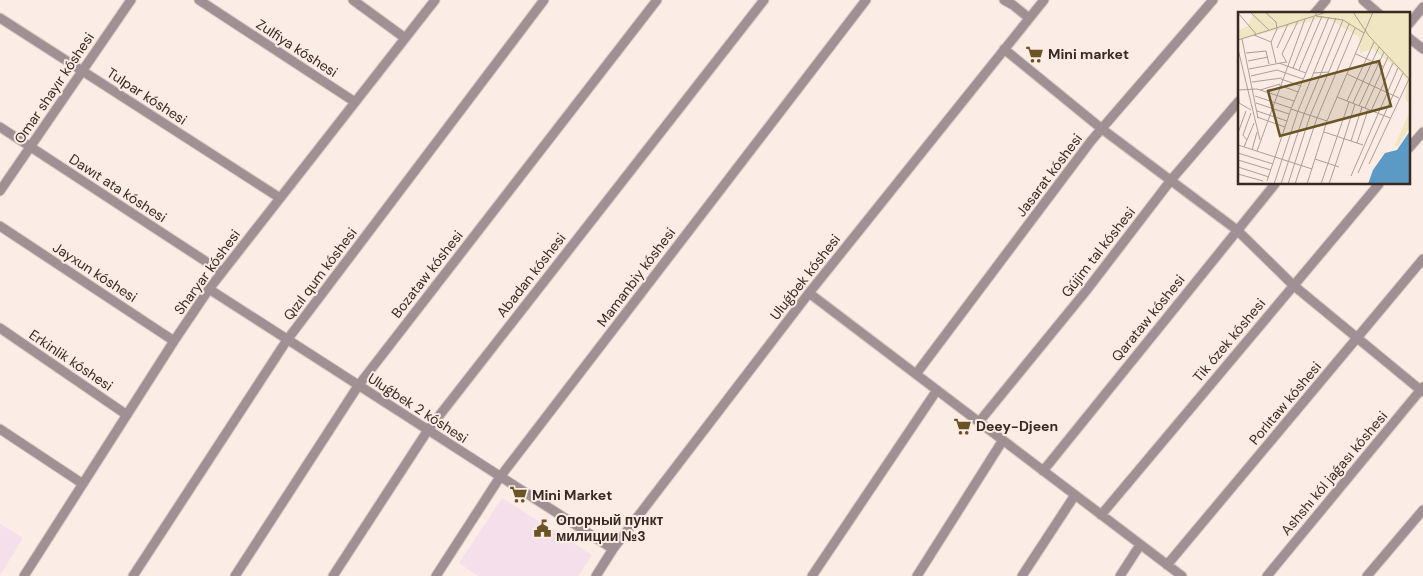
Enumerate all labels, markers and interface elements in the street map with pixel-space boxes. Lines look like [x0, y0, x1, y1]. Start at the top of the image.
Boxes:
inset map [1238, 12, 1410, 185]
street label: Zulfiya kóshesi [253, 15, 341, 81]
street label: Omar shayır kóshesi [10, 29, 98, 147]
supermarket icon: Mini market [1024, 44, 1044, 64]
place label: Mini market [1048, 45, 1129, 63]
street label: Tulpar kóshesi [104, 63, 190, 129]
street label: Jasarat kóshesi [1012, 130, 1086, 220]
street label: Dawıt ata kóshesi [66, 150, 170, 226]
street label: Gújim tal kóshesi [1057, 203, 1139, 301]
street label: Qızıl qum kóshesi [279, 224, 361, 324]
street label: Mamanbiy kóshesi [593, 224, 679, 330]
street label: Sharyar kóshesi [170, 226, 244, 318]
street label: Bozataw kóshesi [387, 227, 467, 321]
street label: Abadan kóshesi [492, 229, 570, 321]
street label: Uluǵbek kóshesi [766, 231, 844, 323]
street label: Jayxun kóshesi [49, 238, 141, 306]
street label: Qarataw kóshesi [1107, 271, 1189, 365]
street label: Tik ózek kóshesi [1189, 294, 1269, 386]
street label: Erkinlik kóshesi [26, 325, 116, 395]
street label: Porlıtaw kóshesi [1245, 358, 1325, 448]
street label: Uluǵbek 2 kóshesi [365, 369, 471, 447]
street label: Ashshı kól jaǵası kóshesi [1277, 407, 1391, 539]
supermarket icon: Deey-Djeen [952, 416, 972, 436]
place label: Deey-Djeen [976, 417, 1058, 435]
supermarket icon: Mini Market [508, 485, 528, 505]
place label: Mini Market [532, 486, 612, 504]
place label: Опорный пункт милиции №3 [556, 511, 663, 545]
public building icon: Опорный пункт милиции №3 [532, 518, 552, 538]

